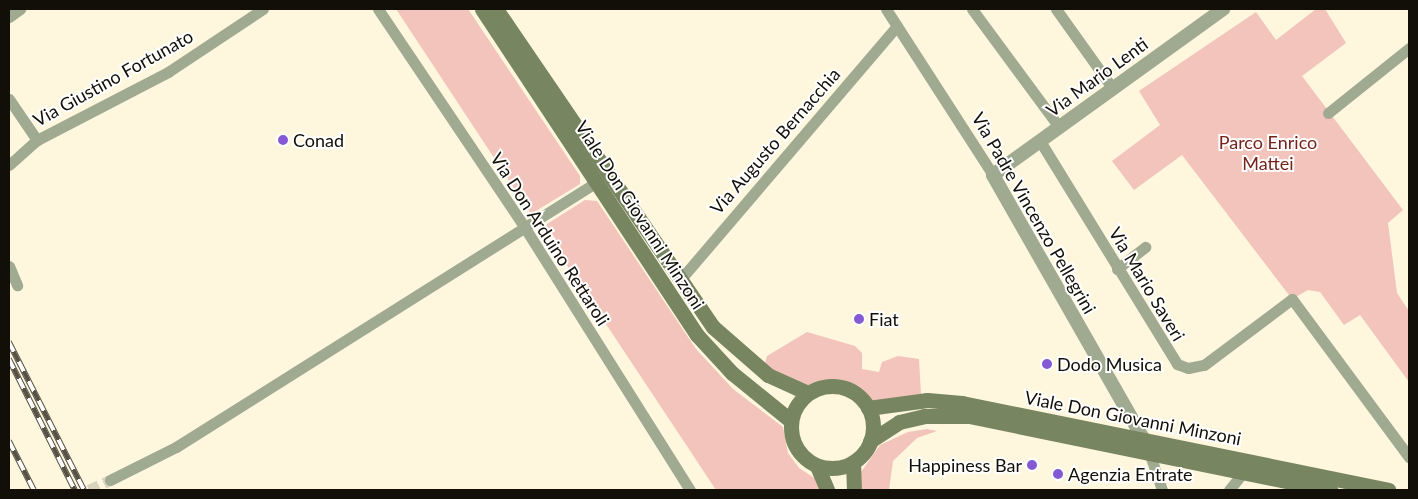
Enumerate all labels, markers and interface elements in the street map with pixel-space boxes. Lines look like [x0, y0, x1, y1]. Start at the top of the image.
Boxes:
street label: Via Giustino Fortunato [29, 25, 197, 131]
street label: Via Mario Lenti [1042, 33, 1152, 121]
street label: Via Augusto Bernacchia [705, 63, 845, 219]
street label: Via Padre Vincenzo Pellegrini [967, 108, 1101, 318]
street label: Viale Don Giovanni Minzoni [571, 117, 709, 313]
place label: Conad [293, 129, 344, 151]
park label: Parco Enrico Mattei [1219, 132, 1317, 174]
marker: Conad [277, 134, 289, 146]
street label: Via Don Arduino Rettaroli [486, 148, 614, 330]
street label: Via Mario Saveri [1105, 223, 1189, 345]
place label: Fiat [869, 308, 899, 330]
marker: Fiat [853, 313, 865, 325]
place label: Dodo Musica [1057, 353, 1162, 375]
marker: Dodo Musica [1041, 358, 1053, 370]
street label: Viale Don Giovanni Minzoni [1023, 386, 1243, 450]
place label: Happiness Bar [908, 454, 1022, 476]
marker: Happiness Bar [1026, 459, 1038, 471]
place label: Agenzia Entrate [1068, 463, 1193, 485]
marker: Agenzia Entrate [1052, 468, 1064, 480]

